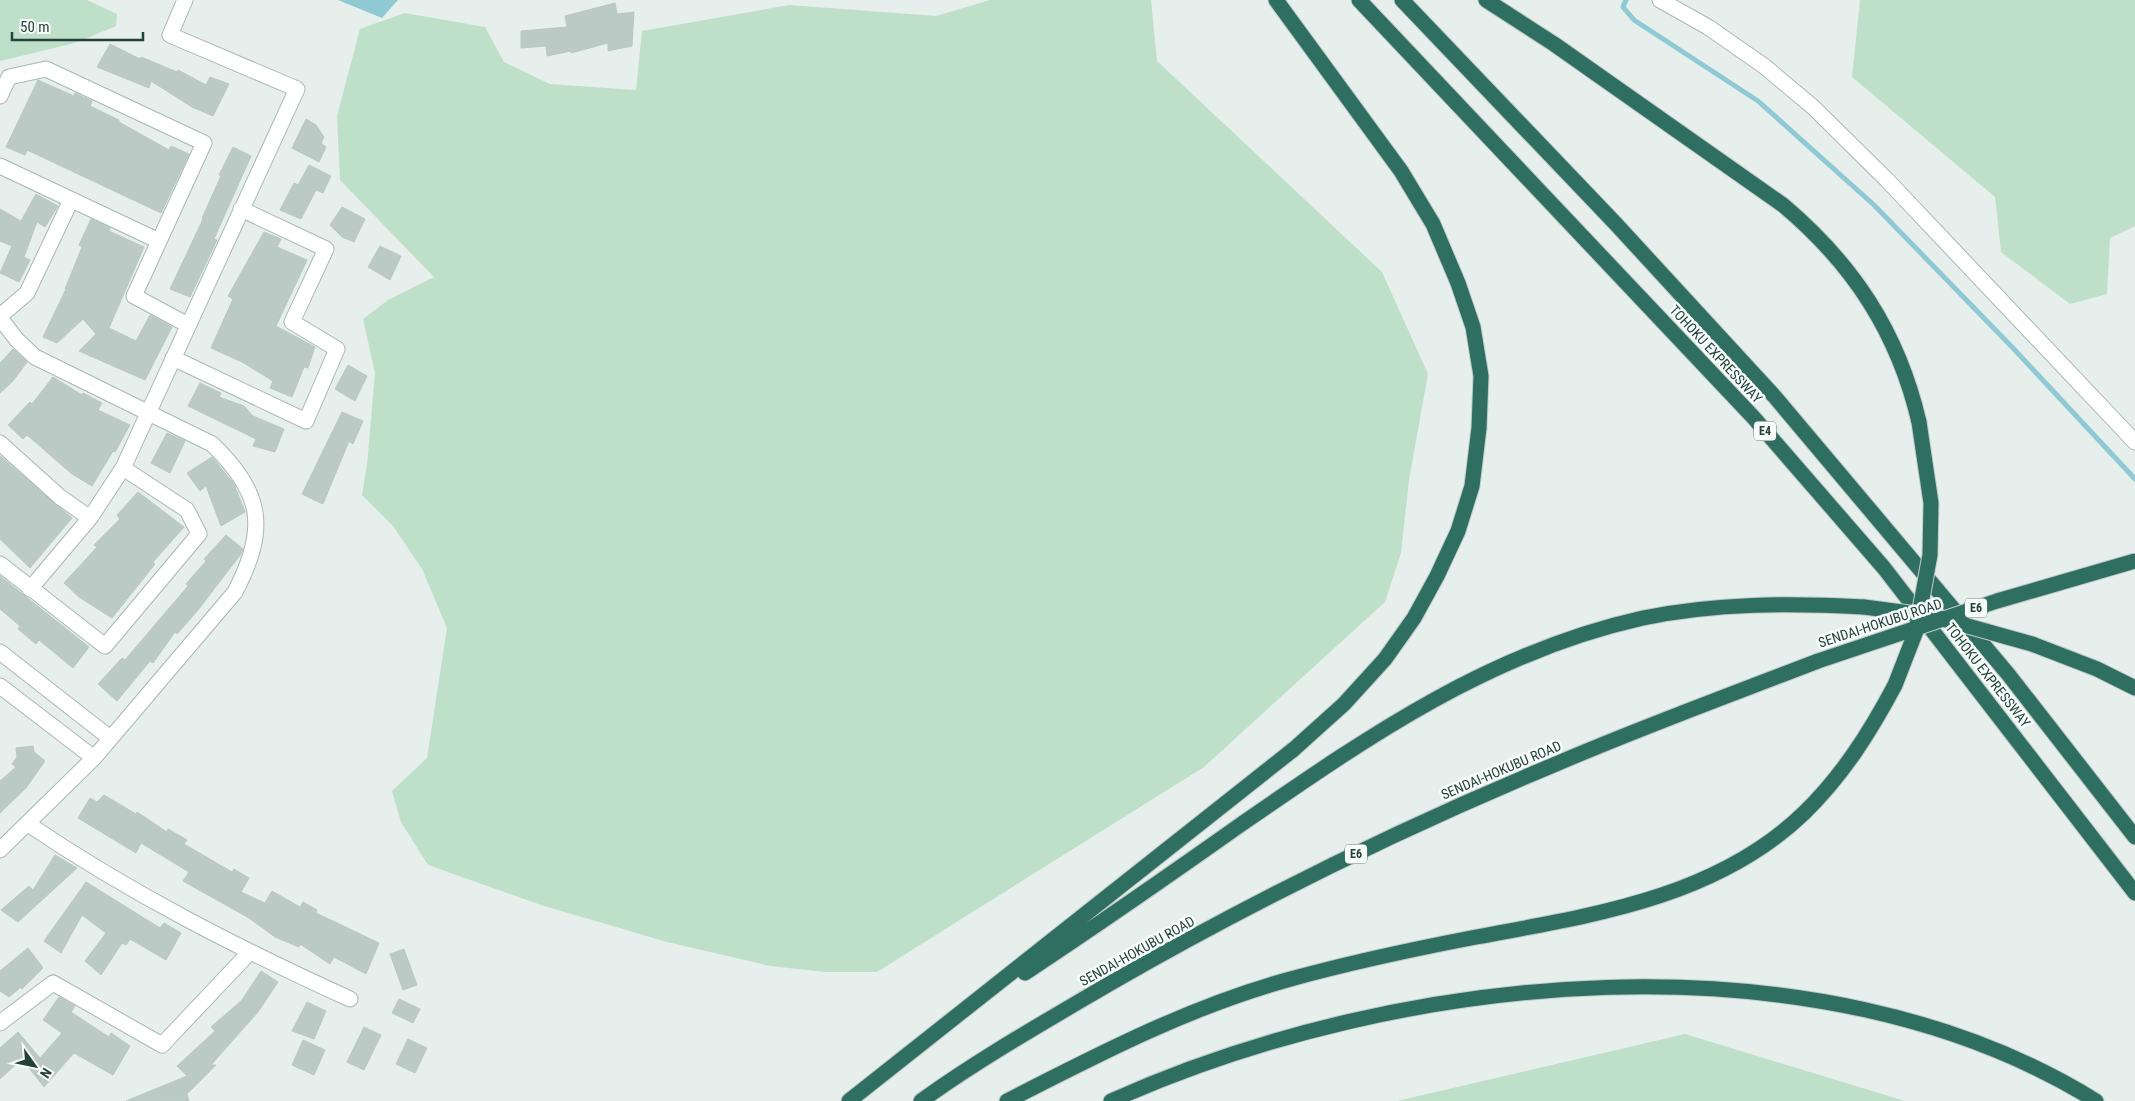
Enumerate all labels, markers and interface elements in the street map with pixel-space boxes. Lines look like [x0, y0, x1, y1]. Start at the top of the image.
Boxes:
scale bar [12, 10, 144, 42]
text: 50 m [20, 18, 50, 36]
street label: TOHOKU EXPRESSWAY [1667, 302, 1766, 407]
road number: E4 [1754, 422, 1776, 441]
street label: SENDAI-HOKUBU ROAD [1816, 595, 1944, 651]
road number: E6 [1965, 598, 1987, 618]
street label: TOHOKU EXPRESSWAY [1942, 620, 2034, 731]
street label: SENDAI-HOKUBU ROAD [1439, 737, 1563, 803]
road number: E6 [1345, 844, 1367, 864]
street label: SENDAI-HOKUBU ROAD [1077, 913, 1197, 989]
north arrow [10, 1041, 60, 1091]
text: N [37, 1065, 55, 1081]

